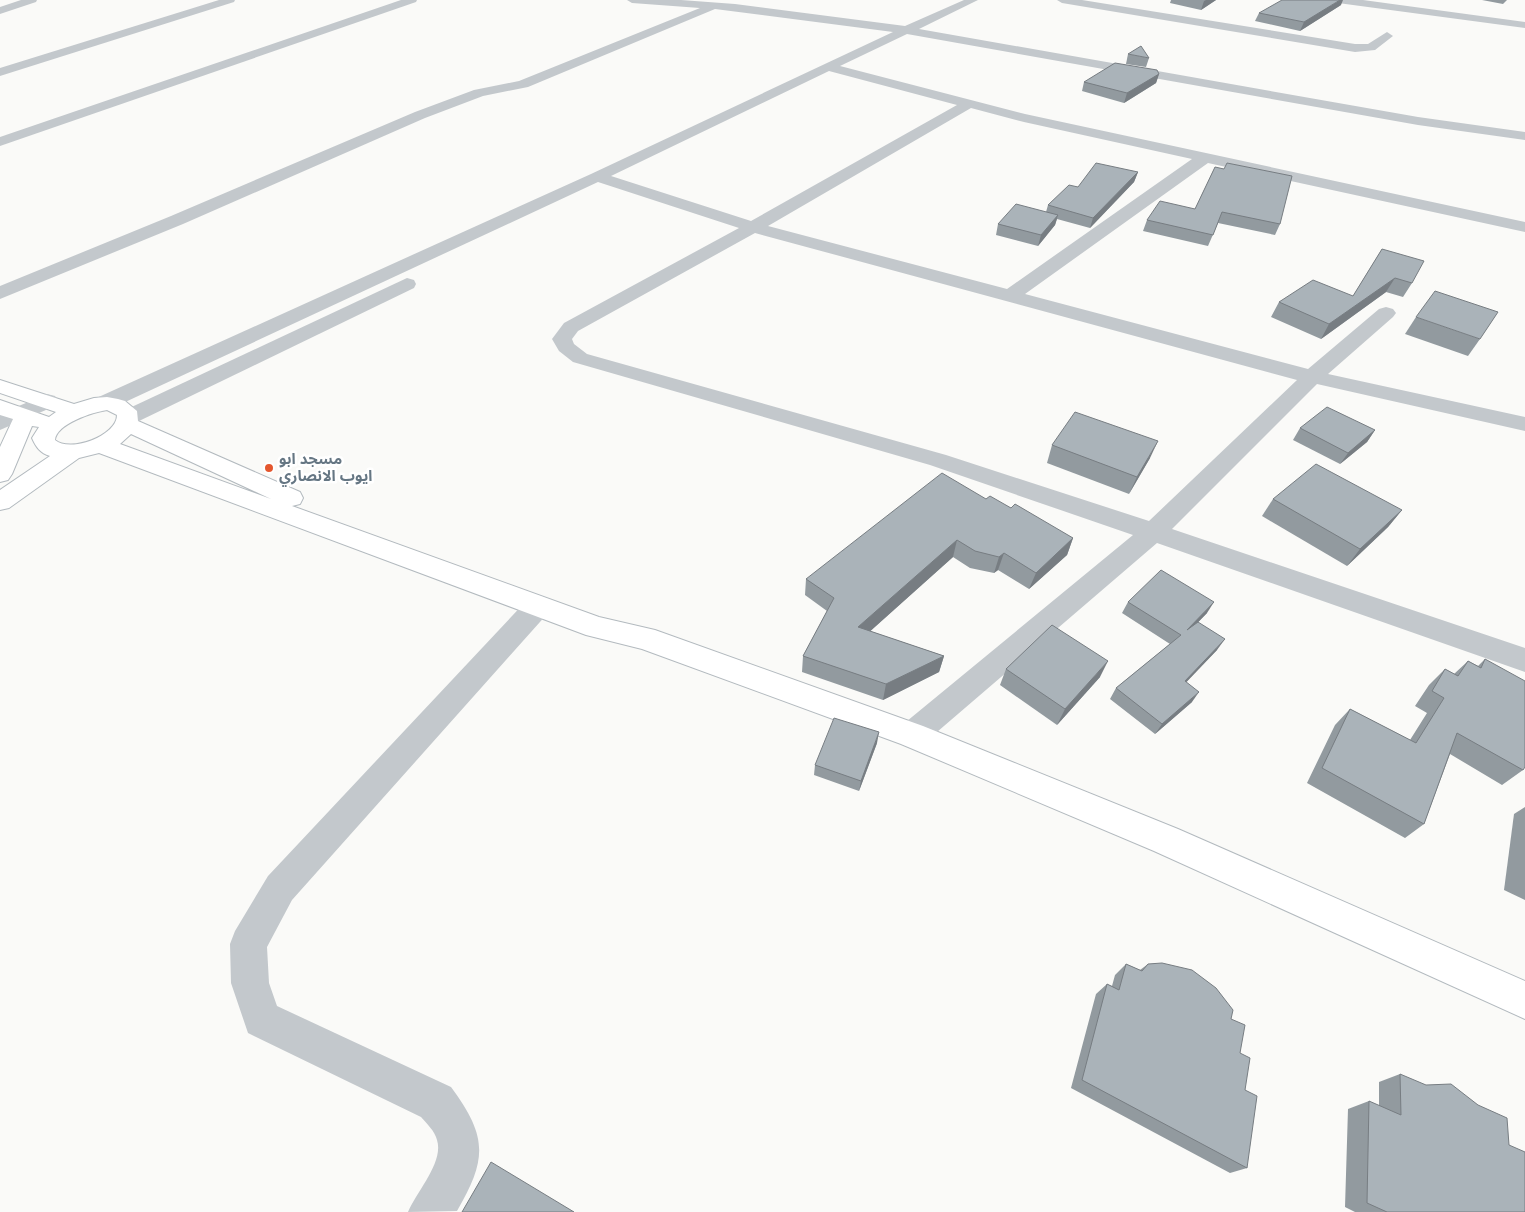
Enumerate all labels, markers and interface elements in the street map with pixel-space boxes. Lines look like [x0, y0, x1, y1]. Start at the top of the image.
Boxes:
place label: مسجد ابو ايوب الانصاري [279, 449, 372, 487]
marker: مسجد ابو ايوب الانصاري [263, 462, 275, 474]

